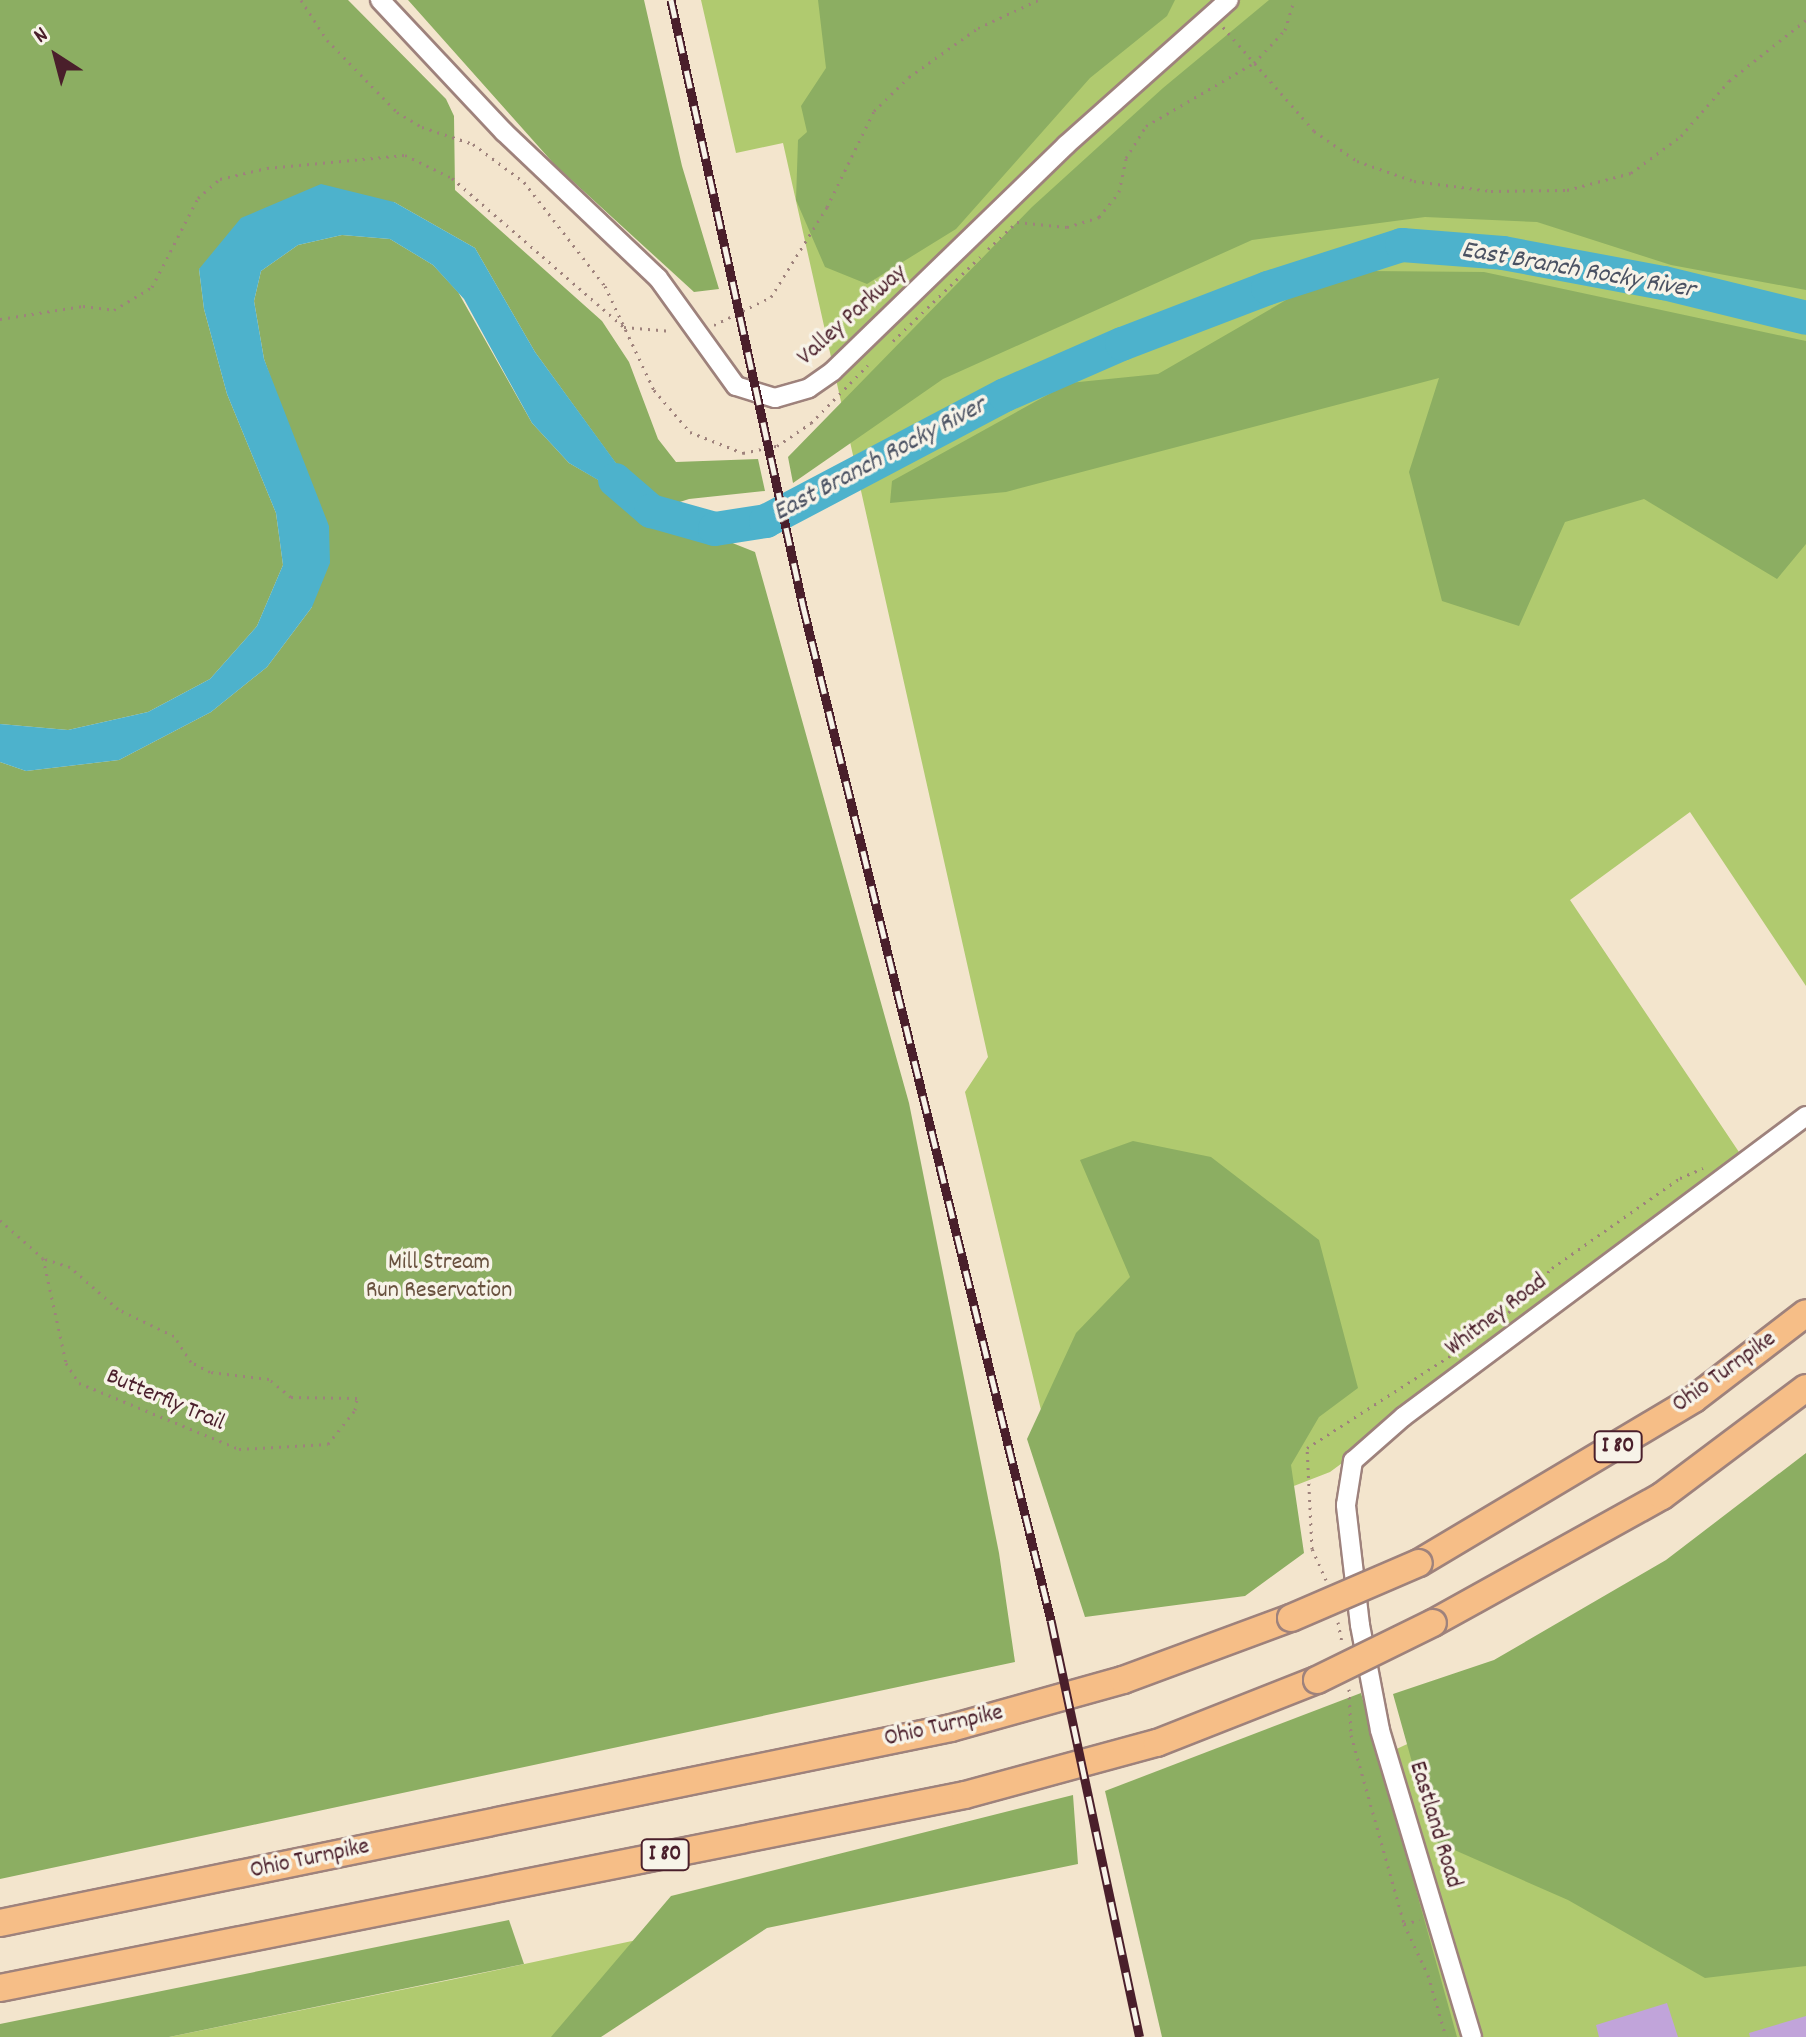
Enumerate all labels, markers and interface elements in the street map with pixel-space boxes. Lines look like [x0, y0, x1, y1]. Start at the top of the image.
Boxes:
north arrow [16, 16, 96, 96]
text: N [28, 20, 55, 52]
water label: East Branch Rocky River [1459, 235, 1697, 307]
street label: Valley Parkway [792, 259, 914, 373]
water label: East Branch Rocky River [768, 391, 992, 529]
park label: Mill Stream Run Reservation [366, 1250, 512, 1306]
street label: Whitney Road [1441, 1268, 1553, 1364]
street label: Ohio Turnpike [1668, 1326, 1782, 1420]
street label: Butterfly Trail [101, 1363, 229, 1439]
road number: I 80 [1592, 1429, 1644, 1465]
street label: Ohio Turnpike [882, 1699, 1006, 1755]
street label: Eastland Road [1401, 1758, 1467, 1892]
street label: Ohio Turnpike [248, 1833, 372, 1887]
road number: I 80 [639, 1837, 691, 1873]

